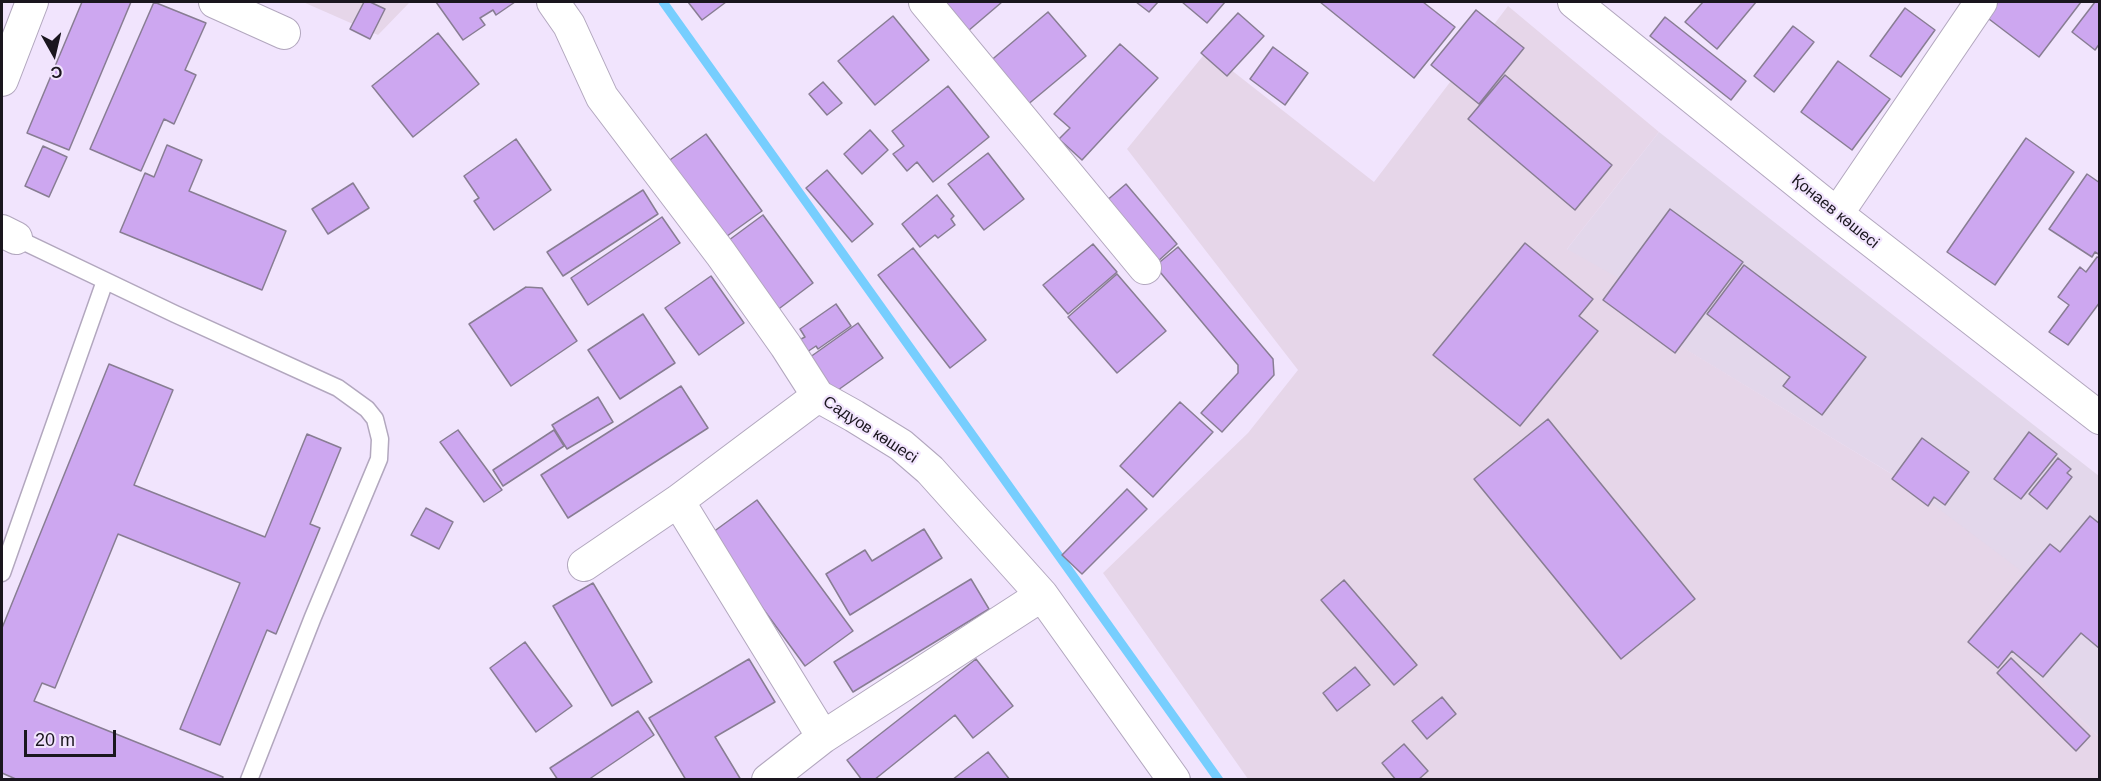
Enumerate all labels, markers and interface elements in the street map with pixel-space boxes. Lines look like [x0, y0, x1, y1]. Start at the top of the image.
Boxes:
north arrow [24, 24, 84, 84]
text: С [50, 63, 63, 82]
street label: Қонаев көшесі [1787, 171, 1883, 253]
street label: Садуов көшесі [819, 392, 921, 468]
scale bar [27, 718, 118, 756]
text: 20 m [35, 730, 75, 750]

